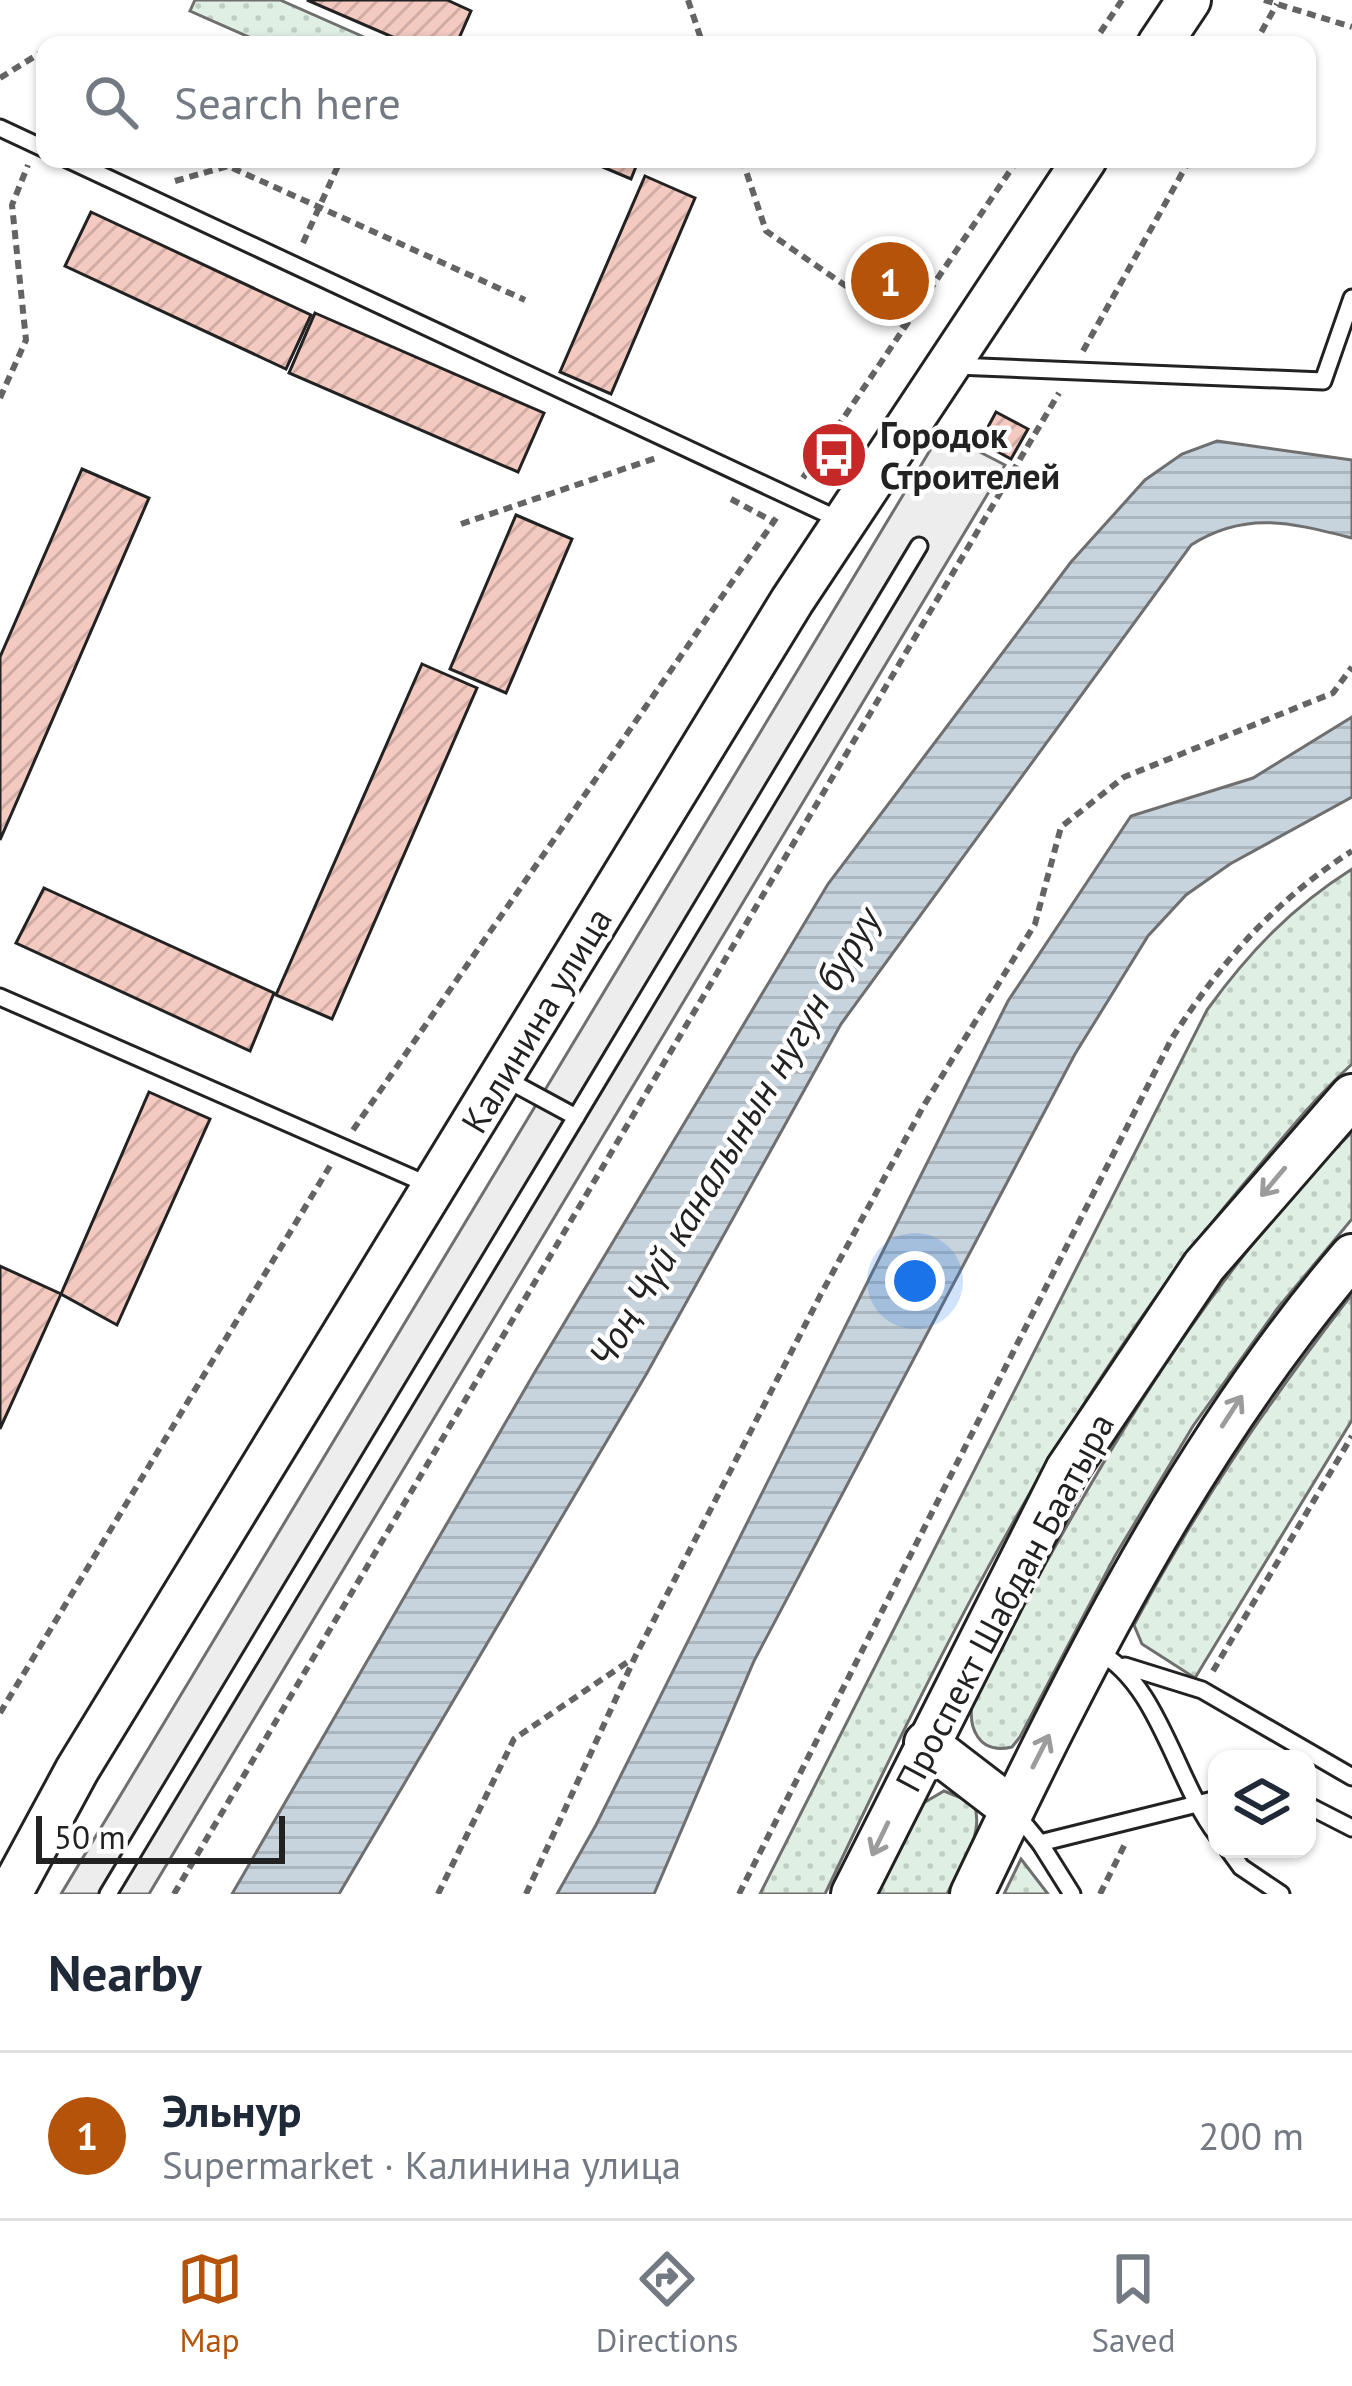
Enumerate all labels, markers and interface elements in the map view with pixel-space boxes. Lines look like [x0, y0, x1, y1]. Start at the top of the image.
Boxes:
search box [36, 36, 1316, 168]
icon: search [78, 69, 144, 135]
text: Search here [174, 73, 401, 131]
pin: 1 [851, 236, 929, 326]
place label: Городок Строителей [880, 411, 1060, 499]
bus stop icon: Городок Строителей [799, 420, 869, 490]
water label: Чоң Чүй каналынын нугун буруу [576, 895, 894, 1377]
street label: Калинина улица [450, 899, 622, 1141]
one-way arrow [1260, 1166, 1288, 1197]
your location [885, 1251, 945, 1311]
one-way arrow [1220, 1395, 1245, 1429]
street label: Проспект Шабдан Баатыра [884, 1405, 1124, 1799]
one-way arrow [1031, 1734, 1054, 1769]
map controls [1208, 1750, 1316, 1858]
button: layers [1208, 1750, 1316, 1858]
scale bar [36, 1810, 285, 1863]
text: 50 m [54, 1815, 126, 1858]
one-way arrow [868, 1820, 890, 1856]
text: Nearby [48, 1939, 202, 2005]
text: Эльнур [162, 2081, 302, 2139]
text: 1 [76, 2110, 98, 2161]
text: 200 m [1198, 2110, 1304, 2161]
text: Supermarket · Калинина улица [162, 2139, 681, 2190]
tab: Map [177, 2246, 243, 2361]
tab: Directions [596, 2246, 738, 2361]
tab: Saved [1091, 2246, 1175, 2361]

